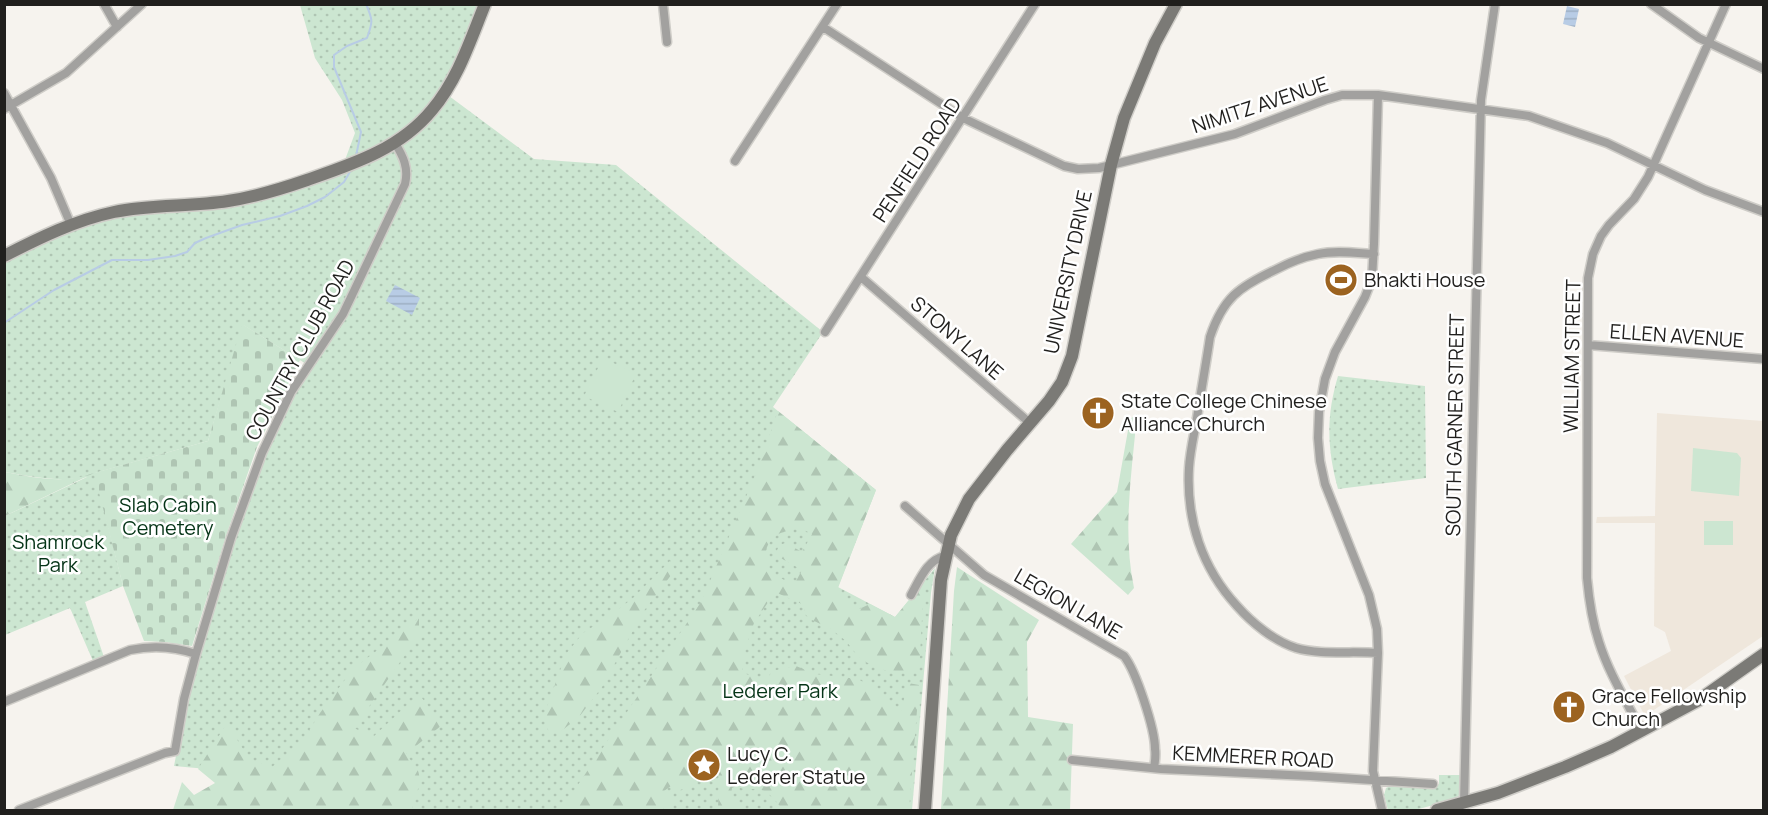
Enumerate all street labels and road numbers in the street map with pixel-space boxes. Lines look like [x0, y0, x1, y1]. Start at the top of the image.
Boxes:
street label: NIMITZ AVENUE [1188, 70, 1332, 139]
street label: PENFIELD ROAD [866, 92, 967, 227]
street label: UNIVERSITY DRIVE [1037, 188, 1098, 356]
street label: COUNTRY CLUB ROAD [239, 255, 361, 445]
street label: WILLIAM STREET [1557, 279, 1586, 433]
street label: STONY LANE [905, 290, 1009, 385]
street label: SOUTH GARNER STREET [1439, 313, 1470, 537]
street label: ELLEN AVENUE [1609, 317, 1745, 354]
street label: LEGION LANE [1010, 562, 1127, 645]
street label: KEMMERER ROAD [1172, 739, 1334, 774]

